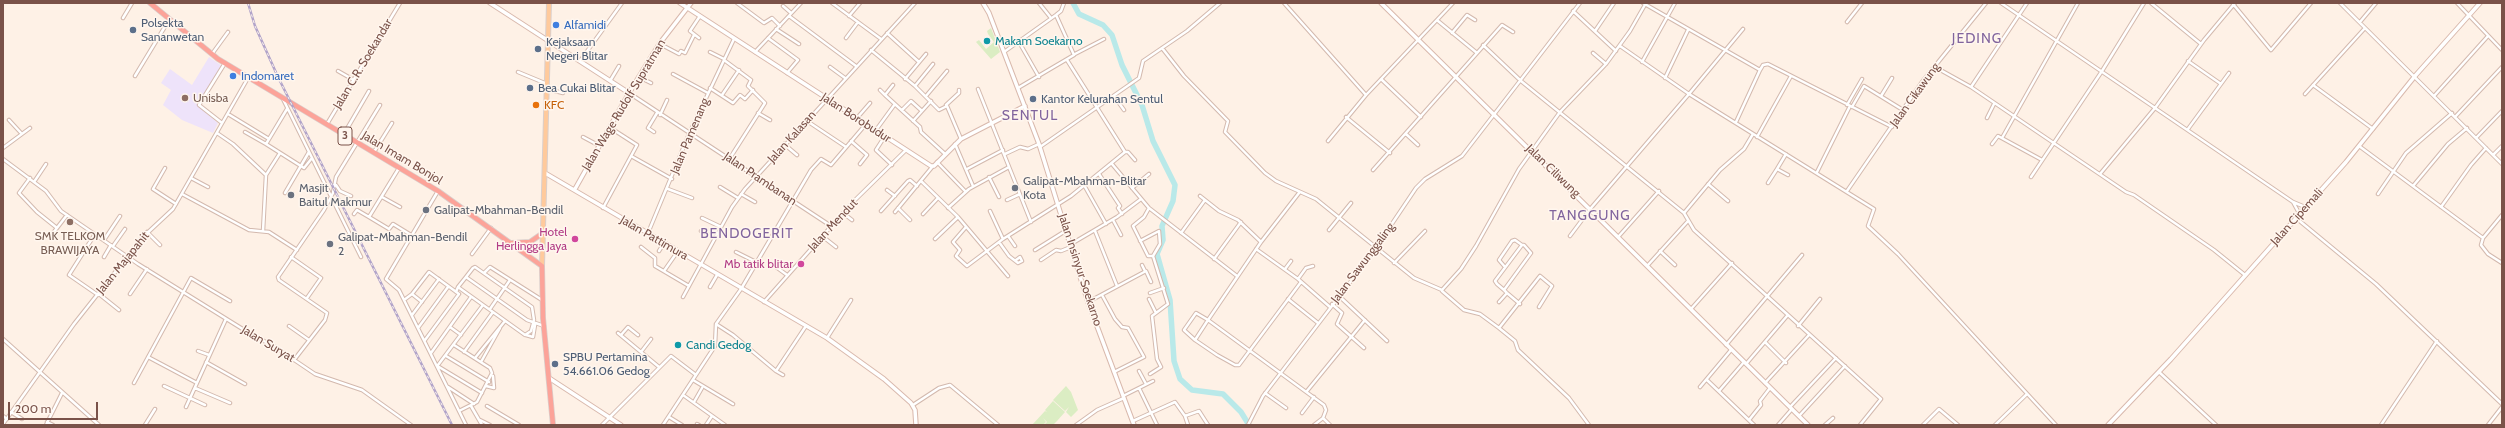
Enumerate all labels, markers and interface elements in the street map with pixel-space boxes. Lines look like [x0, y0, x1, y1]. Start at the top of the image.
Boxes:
place label: Polsekta Sananwetan [141, 16, 204, 44]
street label: Jalan C.R. Soekandar [330, 16, 396, 112]
place label: Alfamidi [564, 18, 606, 32]
marker: Alfamidi [551, 20, 561, 30]
marker: Polsekta Sananwetan [128, 25, 138, 35]
district label: JEDING [1952, 31, 2002, 47]
place label: Makam Soekarno [995, 34, 1083, 48]
place label: Kejaksaan Negeri Blitar [546, 35, 608, 63]
marker: Makam Soekarno [982, 36, 992, 46]
street label: Jalan Wage Rudolf Supratman [579, 37, 669, 173]
marker: Kejaksaan Negeri Blitar [533, 44, 543, 54]
street label: Jalan Cikawung [1887, 60, 1943, 130]
place label: Indomaret [241, 69, 294, 83]
marker: Indomaret [228, 71, 238, 81]
place label: Bea Cukai Blitar [538, 81, 616, 95]
marker: Bea Cukai Blitar [525, 83, 535, 93]
street label: Jalan Borobudur [818, 90, 894, 146]
place label: Unisba [193, 91, 228, 105]
place label: Kantor Kelurahan Sentul [1041, 92, 1163, 106]
marker: Unisba [180, 93, 190, 103]
marker: Kantor Kelurahan Sentul [1028, 94, 1038, 104]
street label: Jalan Pamenang [668, 96, 712, 176]
place label: KFC [544, 98, 564, 112]
marker: KFC [531, 100, 541, 110]
street label: Jalan Kalasan [765, 108, 819, 166]
district label: SENTUL [1002, 108, 1058, 124]
road number: 3 [338, 127, 352, 145]
street label: Jalan Imam Bonjol [359, 128, 445, 188]
street label: Jalan Ciliwung [1523, 141, 1583, 201]
street label: Jalan Prambanan [721, 149, 799, 209]
place label: Galipat-Mbahman-Blitar Kota [1023, 174, 1146, 202]
place label: Masjit Baitul Makmur [299, 181, 372, 209]
marker: Galipat-Mbahman-Blitar Kota [1010, 183, 1020, 193]
street label: Jalan Cipemali [2268, 186, 2326, 248]
marker: Masjit Baitul Makmur [286, 190, 296, 200]
street label: Jalan Mendut [805, 196, 861, 254]
place label: Galipat-Mbahman-Bendil [434, 203, 563, 217]
marker: Galipat-Mbahman-Bendil [421, 205, 431, 215]
district label: TANGGUNG [1549, 208, 1631, 224]
street label: Jalan Insinyur Soekarno [1055, 212, 1105, 328]
street label: Jalan Pattimura [618, 213, 690, 263]
marker: SMK TELKOM BRAWIJAYA [65, 217, 75, 227]
street label: Jalan Sawunggaling [1328, 220, 1398, 306]
place label: Hotel Herlingga Jaya [496, 225, 567, 253]
district label: BENDOGERIT [700, 226, 794, 242]
place label: SMK TELKOM BRAWIJAYA [35, 229, 105, 257]
street label: Jalan Majapahit [93, 229, 153, 297]
place label: Galipat-Mbahman-Bendil 2 [338, 230, 467, 258]
marker: Hotel Herlingga Jaya [570, 234, 580, 244]
marker: Galipat-Mbahman-Bendil 2 [325, 239, 335, 249]
place label: Mb tatik blitar [724, 257, 793, 271]
marker: Mb tatik blitar [796, 259, 806, 269]
street label: Jalan Suryat [239, 323, 297, 365]
place label: Candi Gedog [686, 338, 751, 352]
marker: Candi Gedog [673, 340, 683, 350]
place label: SPBU Pertamina 54.661.06 Gedog [563, 350, 650, 378]
marker: SPBU Pertamina 54.661.06 Gedog [550, 359, 560, 369]
scale bar [10, 394, 100, 420]
text: 200 m [15, 401, 51, 416]

